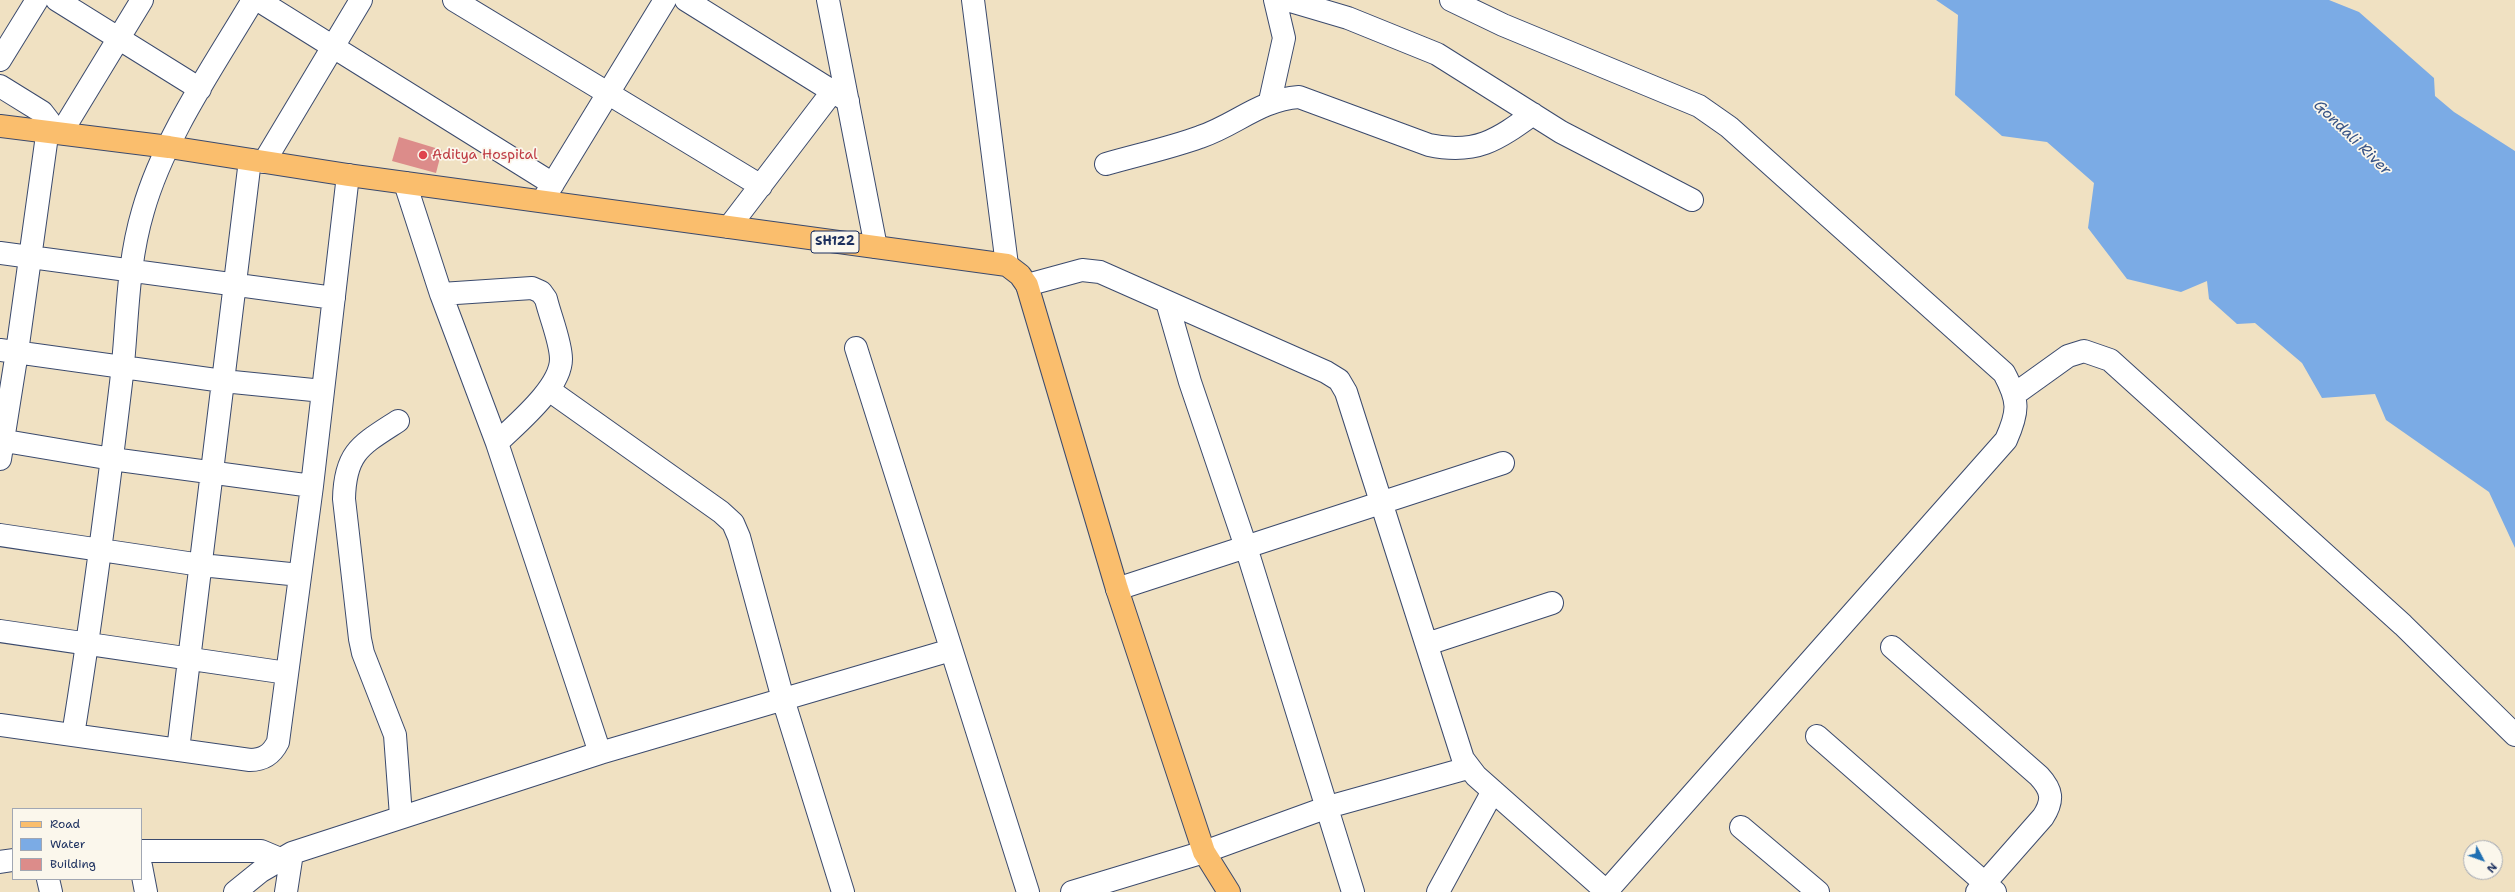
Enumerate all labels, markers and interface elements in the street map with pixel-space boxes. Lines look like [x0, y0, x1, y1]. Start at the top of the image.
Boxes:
water label: Gondali River [2310, 97, 2394, 179]
place label: Aditya Hospital [432, 147, 537, 163]
marker: Aditya Hospital [417, 149, 429, 161]
road number: SH122 [811, 231, 859, 253]
legend [12, 808, 142, 880]
text: Road [50, 816, 80, 832]
text: Water [50, 836, 85, 852]
north arrow [2463, 840, 2503, 880]
text: Building [50, 856, 96, 872]
text: N [2483, 859, 2500, 876]

